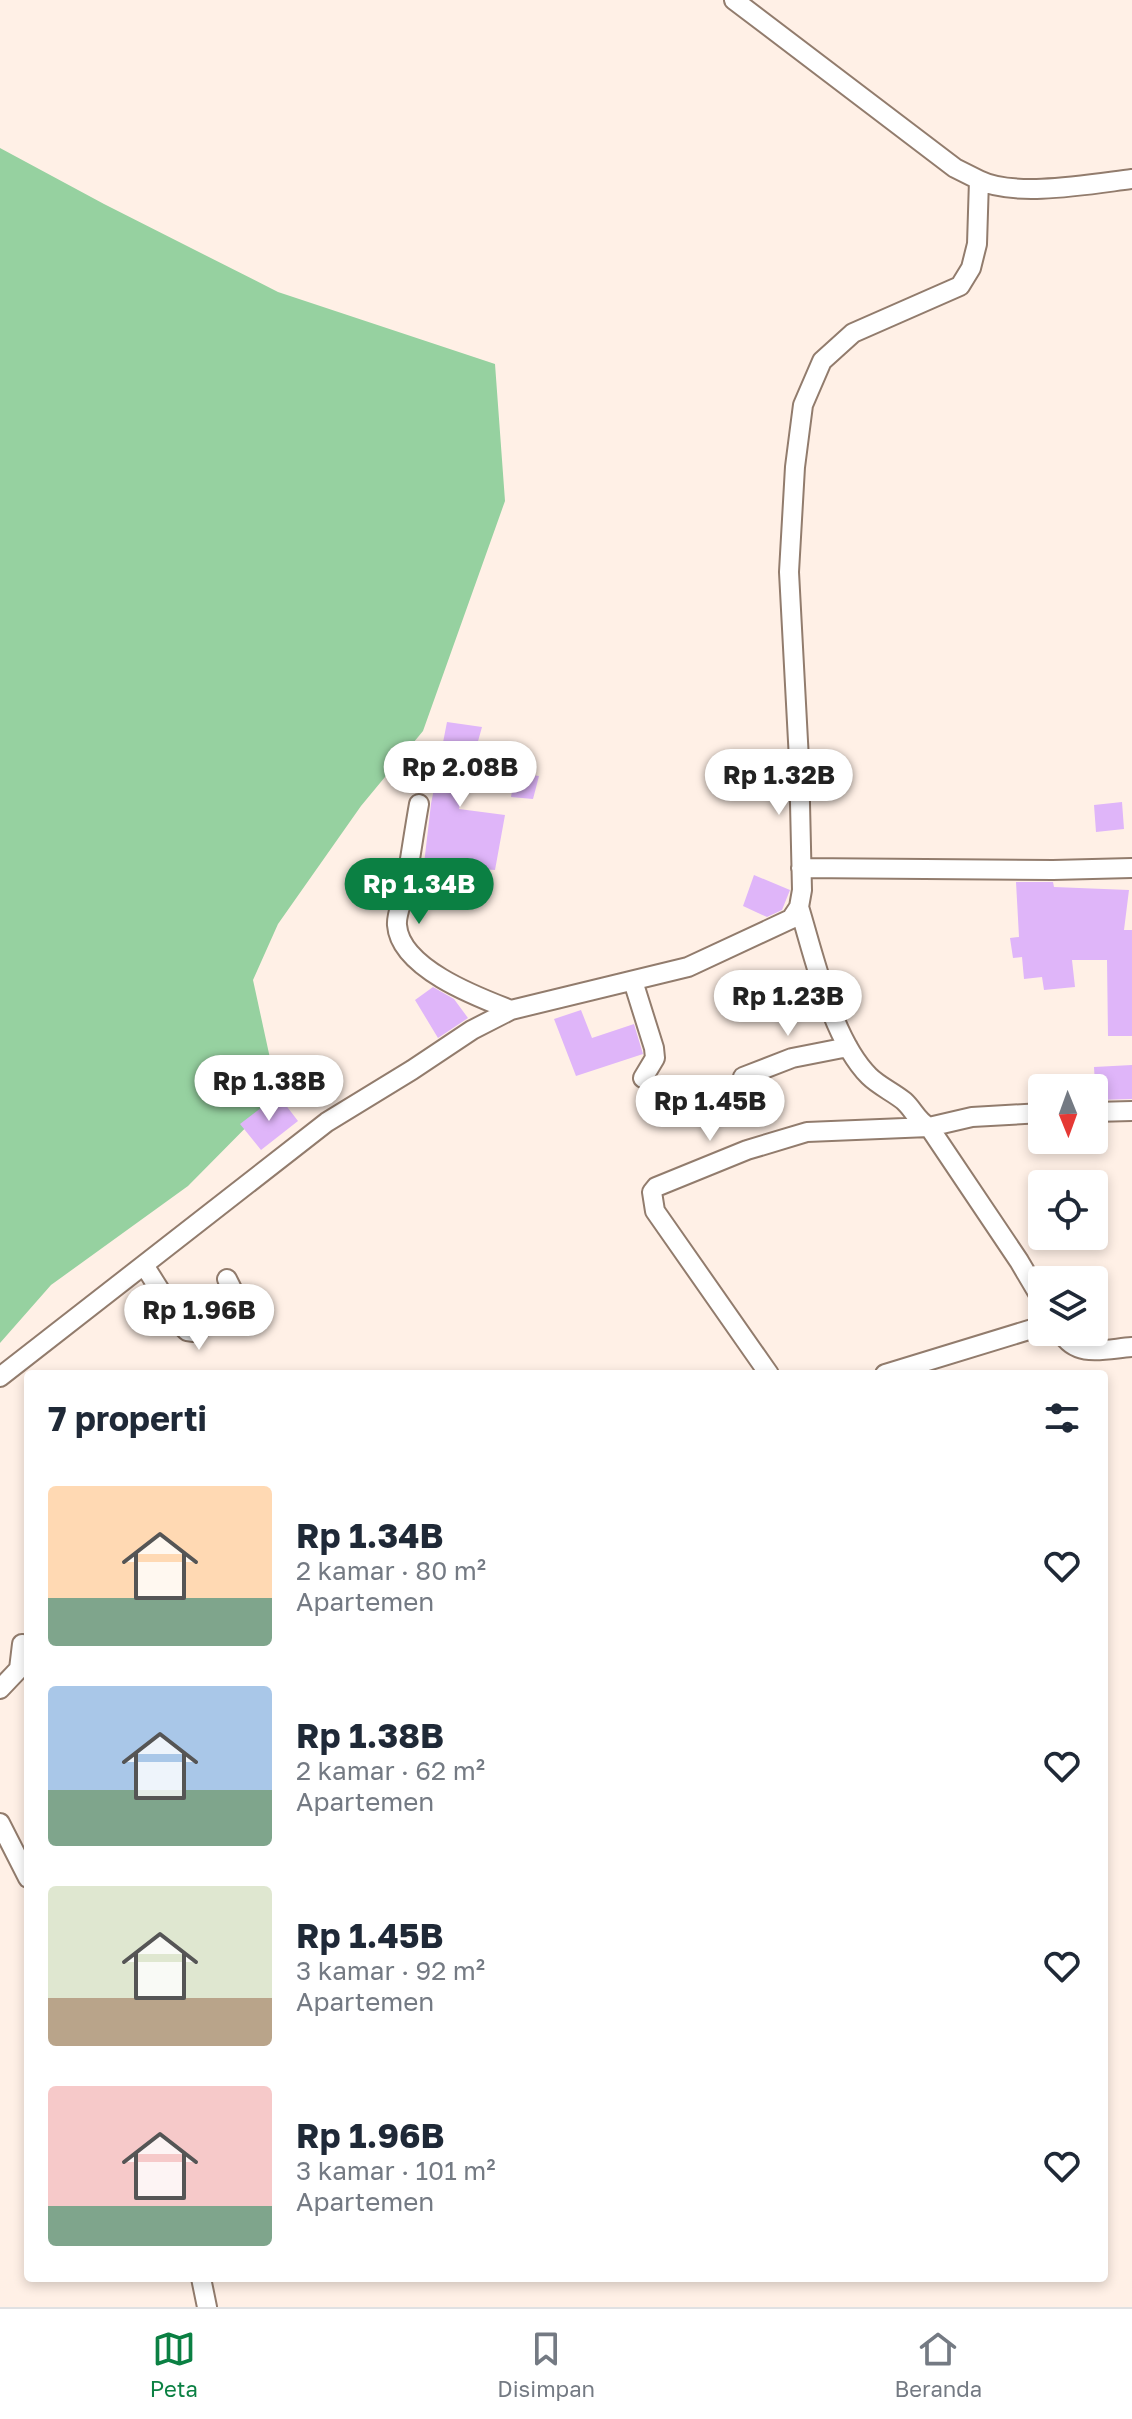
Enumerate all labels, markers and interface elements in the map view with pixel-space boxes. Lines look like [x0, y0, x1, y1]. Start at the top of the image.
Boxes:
pin: Rp 2.08B [377, 741, 543, 809]
pin: Rp 1.32B [696, 749, 862, 817]
text: Rp 2.08B [402, 751, 518, 782]
text: Rp 1.32B [723, 759, 835, 790]
pin: Rp 1.34B [336, 858, 502, 926]
text: Rp 1.34B [363, 868, 475, 899]
pin: Rp 1.23B [705, 970, 871, 1038]
text: Rp 1.23B [732, 980, 844, 1011]
pin: Rp 1.38B [186, 1055, 352, 1123]
text: Rp 1.38B [212, 1065, 326, 1096]
north arrow [1028, 1074, 1108, 1154]
map controls [1028, 1074, 1108, 1346]
pin: Rp 1.45B [627, 1075, 793, 1143]
text: Rp 1.45B [654, 1085, 766, 1116]
button: locate [1028, 1170, 1108, 1250]
button: layers [1028, 1266, 1108, 1346]
pin: Rp 1.96B [116, 1284, 282, 1352]
text: Rp 1.96B [142, 1294, 256, 1325]
icon: filters [1040, 1396, 1084, 1440]
text: 7 properti [48, 1398, 207, 1438]
text: Rp 1.34B [296, 1515, 443, 1555]
icon: home [112, 1518, 208, 1614]
icon: heart [1040, 1544, 1084, 1588]
text: 2 kamar · 80 m² [296, 1555, 486, 1586]
text: Apartemen [296, 1586, 434, 1617]
text: Rp 1.38B [296, 1715, 444, 1755]
icon: home [112, 1718, 208, 1814]
icon: heart [1040, 1744, 1084, 1788]
text: 2 kamar · 62 m² [296, 1755, 485, 1786]
text: Apartemen [296, 1786, 434, 1817]
text: Rp 1.45B [296, 1915, 443, 1955]
icon: home [112, 1918, 208, 2014]
icon: heart [1040, 1944, 1084, 1988]
text: 3 kamar · 92 m² [296, 1955, 485, 1986]
text: Apartemen [296, 1986, 434, 2017]
text: Rp 1.96B [296, 2115, 445, 2155]
icon: home [112, 2118, 208, 2214]
icon: heart [1040, 2144, 1084, 2188]
text: 3 kamar · 101 m² [296, 2155, 496, 2186]
text: Apartemen [296, 2186, 434, 2217]
tab: Peta [150, 2327, 198, 2402]
tab: Disimpan [497, 2327, 595, 2402]
tab: Beranda [895, 2327, 982, 2402]

